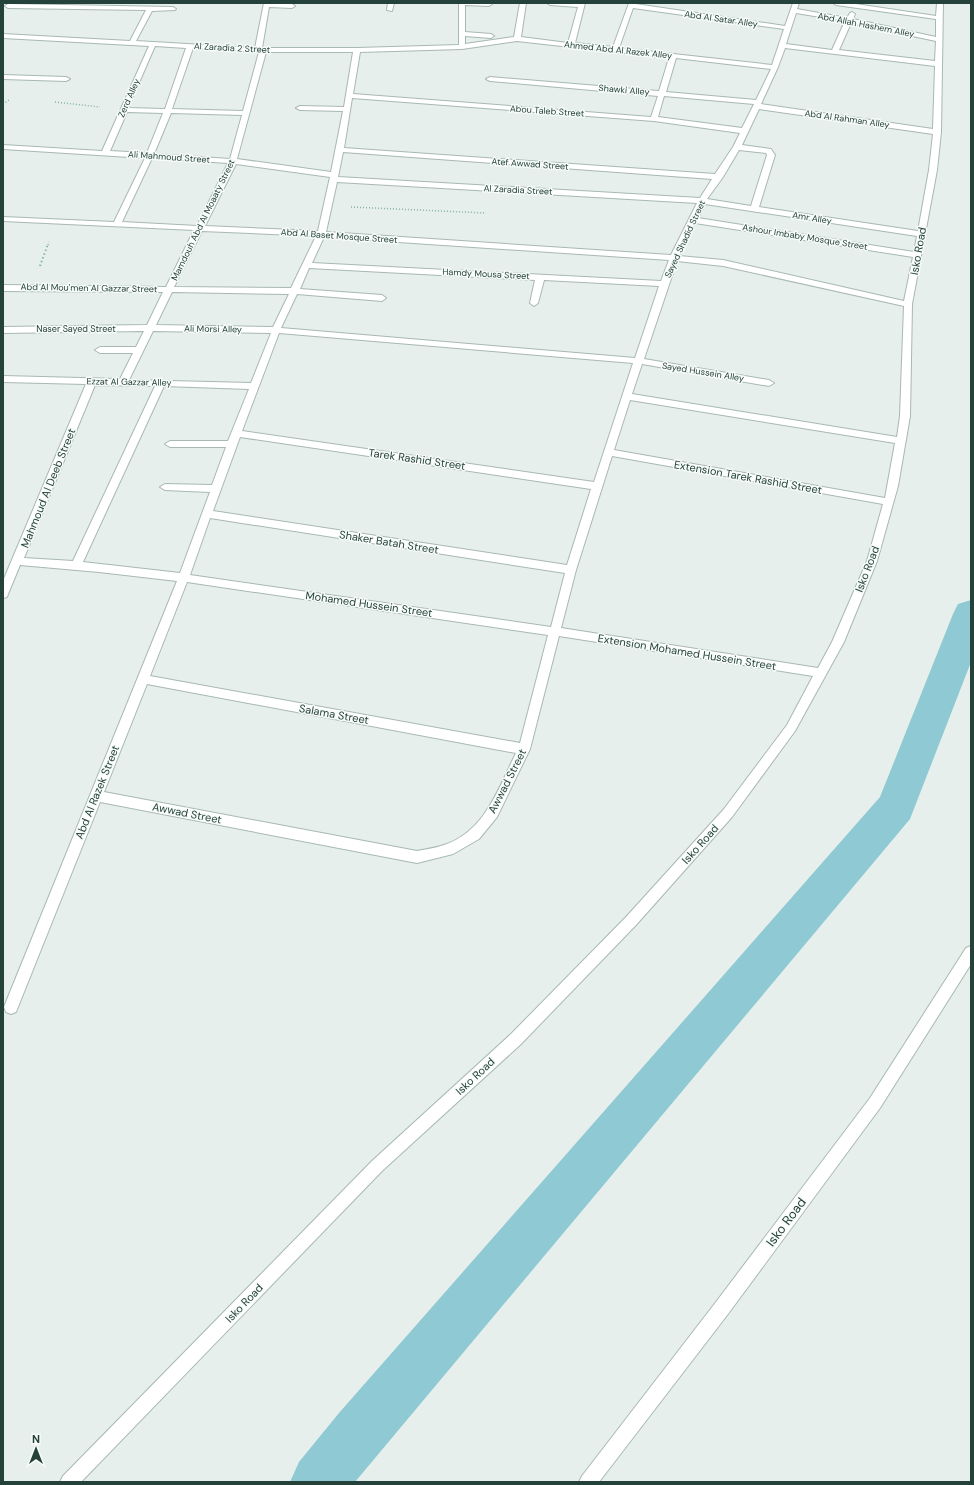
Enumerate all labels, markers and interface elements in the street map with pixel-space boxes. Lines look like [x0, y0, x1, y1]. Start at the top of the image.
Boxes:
street label: Abd Al Satar Alley [683, 8, 759, 30]
street label: Abd Allah Hashem Alley [817, 10, 915, 40]
street label: Ahmed Abd Al Razek Alley [563, 38, 673, 62]
street label: Al Zaradia 2 Street [193, 40, 271, 56]
street label: Zerd Alley [115, 77, 143, 119]
street label: Shawki Alley [598, 82, 650, 98]
street label: Abou Taleb Street [509, 102, 585, 120]
street label: Abd Al Rahman Alley [804, 107, 890, 131]
street label: Ali Mahmoud Street [128, 148, 211, 166]
street label: Atef Awwad Street [491, 155, 569, 173]
street label: Mamdouh Abd Al Moaaty Street [168, 157, 238, 283]
street label: Al Zaradia Street [483, 182, 553, 198]
street label: Sayed Shadid Street [662, 198, 708, 280]
street label: Amr Alley [791, 209, 833, 227]
street label: Ashour Imbaby Mosque Street [742, 221, 869, 253]
street label: Abd Al Baset Mosque Street [280, 226, 398, 246]
street label: Isko Road [907, 226, 929, 276]
street label: Hamdy Mousa Street [442, 266, 530, 282]
street label: Abd Al Mou'men Al Gazzar Street [21, 281, 158, 295]
street label: Ali Morsi Alley [184, 322, 242, 336]
street label: Naser Sayed Street [36, 323, 116, 335]
street label: Sayed Hussein Alley [661, 360, 745, 384]
street label: Ezzat Al Gazzar Alley [86, 375, 172, 389]
street label: Mahmoud Al Deeb Street [18, 426, 78, 550]
street label: Tarek Rashid Street [368, 445, 466, 473]
street label: Extension Tarek Rashid Street [673, 457, 823, 497]
street label: Shaker Batah Street [338, 527, 440, 557]
street label: Isko Road [852, 544, 882, 594]
street label: Mohamed Hussein Street [305, 588, 433, 620]
street label: Extension Mohamed Hussein Street [597, 631, 777, 673]
street label: Salama Street [298, 701, 370, 727]
street label: Abd Al Razek Street [72, 743, 122, 841]
street label: Awwad Street [485, 746, 529, 816]
street label: Awwad Street [151, 799, 223, 827]
street label: Isko Road [679, 821, 721, 867]
street label: Isko Road [453, 1054, 498, 1098]
street label: Isko Road [762, 1194, 810, 1250]
street label: Isko Road [222, 1281, 266, 1325]
north arrow [16, 1429, 56, 1469]
text: N [32, 1432, 40, 1446]

